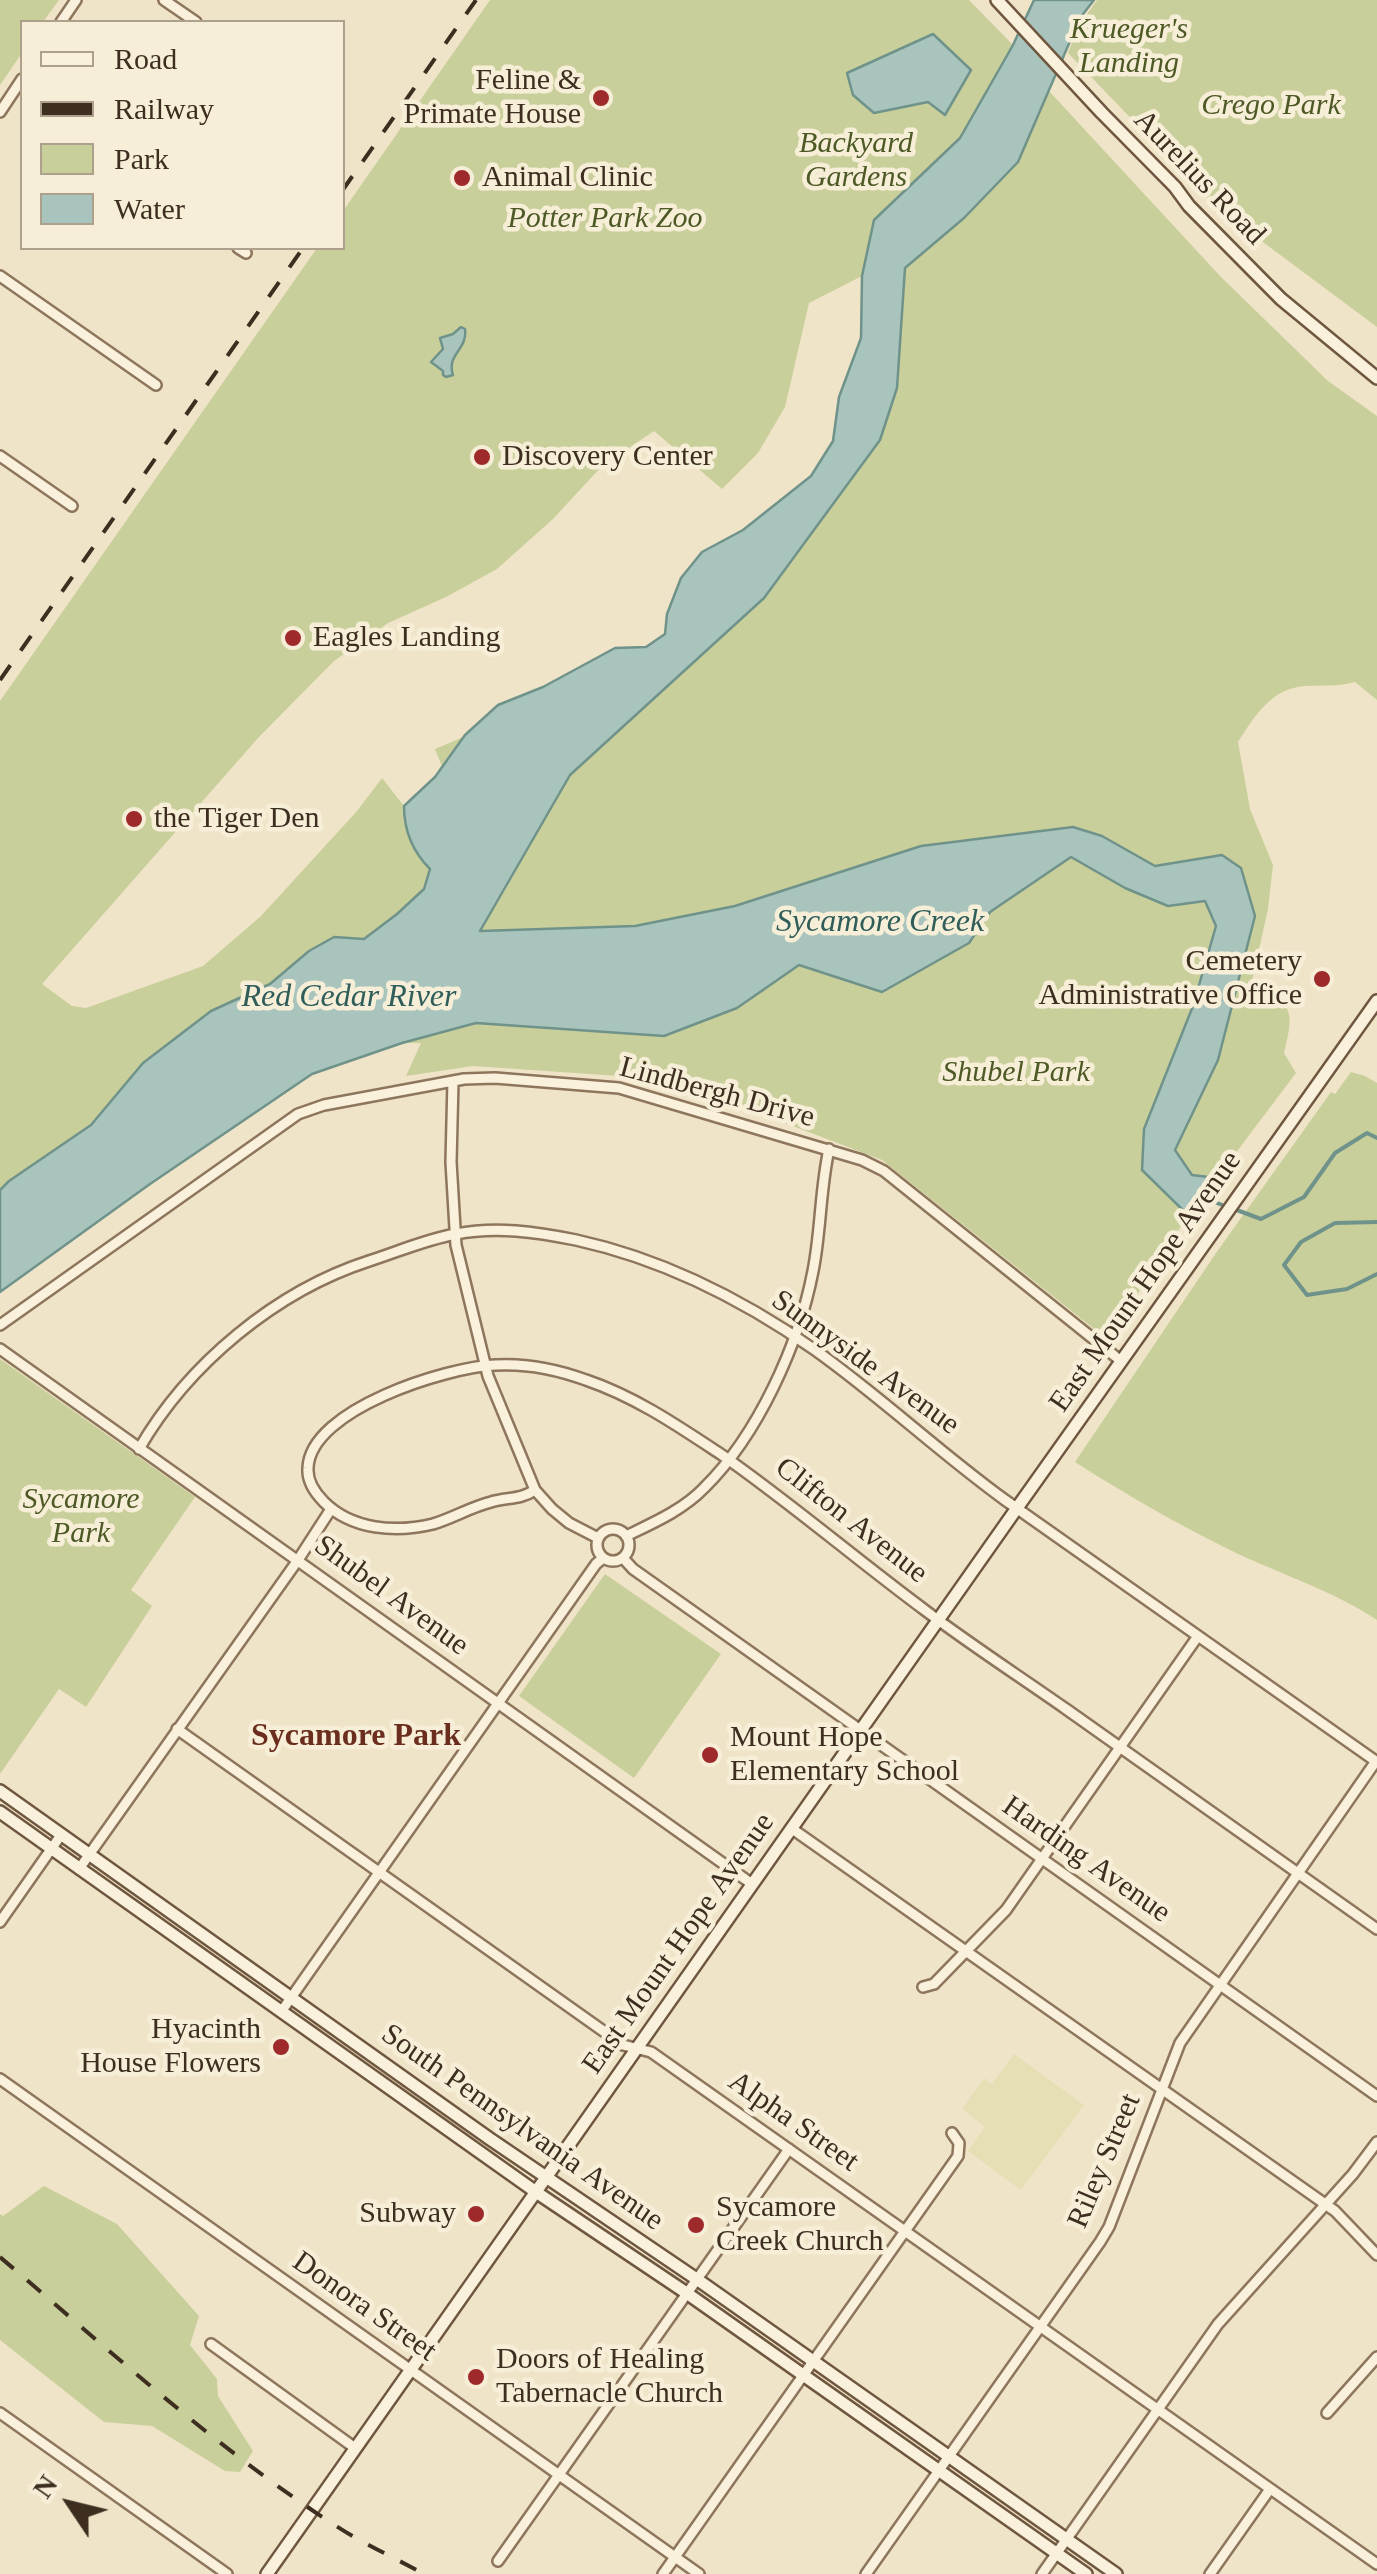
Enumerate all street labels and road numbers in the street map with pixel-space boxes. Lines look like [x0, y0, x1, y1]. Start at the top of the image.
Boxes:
street label: Aurelius Road [1126, 103, 1272, 253]
street label: Lindbergh Drive [616, 1050, 818, 1136]
street label: East Mount Hope Avenue [1042, 1145, 1250, 1419]
street label: Sunnyside Avenue [764, 1283, 966, 1443]
street label: Clifton Avenue [768, 1450, 934, 1592]
street label: Shubel Avenue [307, 1528, 475, 1664]
street label: Harding Avenue [995, 1789, 1177, 1931]
street label: East Mount Hope Avenue [575, 1807, 783, 2081]
street label: South Pennsylvania Avenue [374, 2017, 670, 2239]
street label: Alpha Street [721, 2064, 865, 2180]
street label: Riley Street [1061, 2088, 1149, 2234]
street label: Donora Street [285, 2244, 443, 2370]

